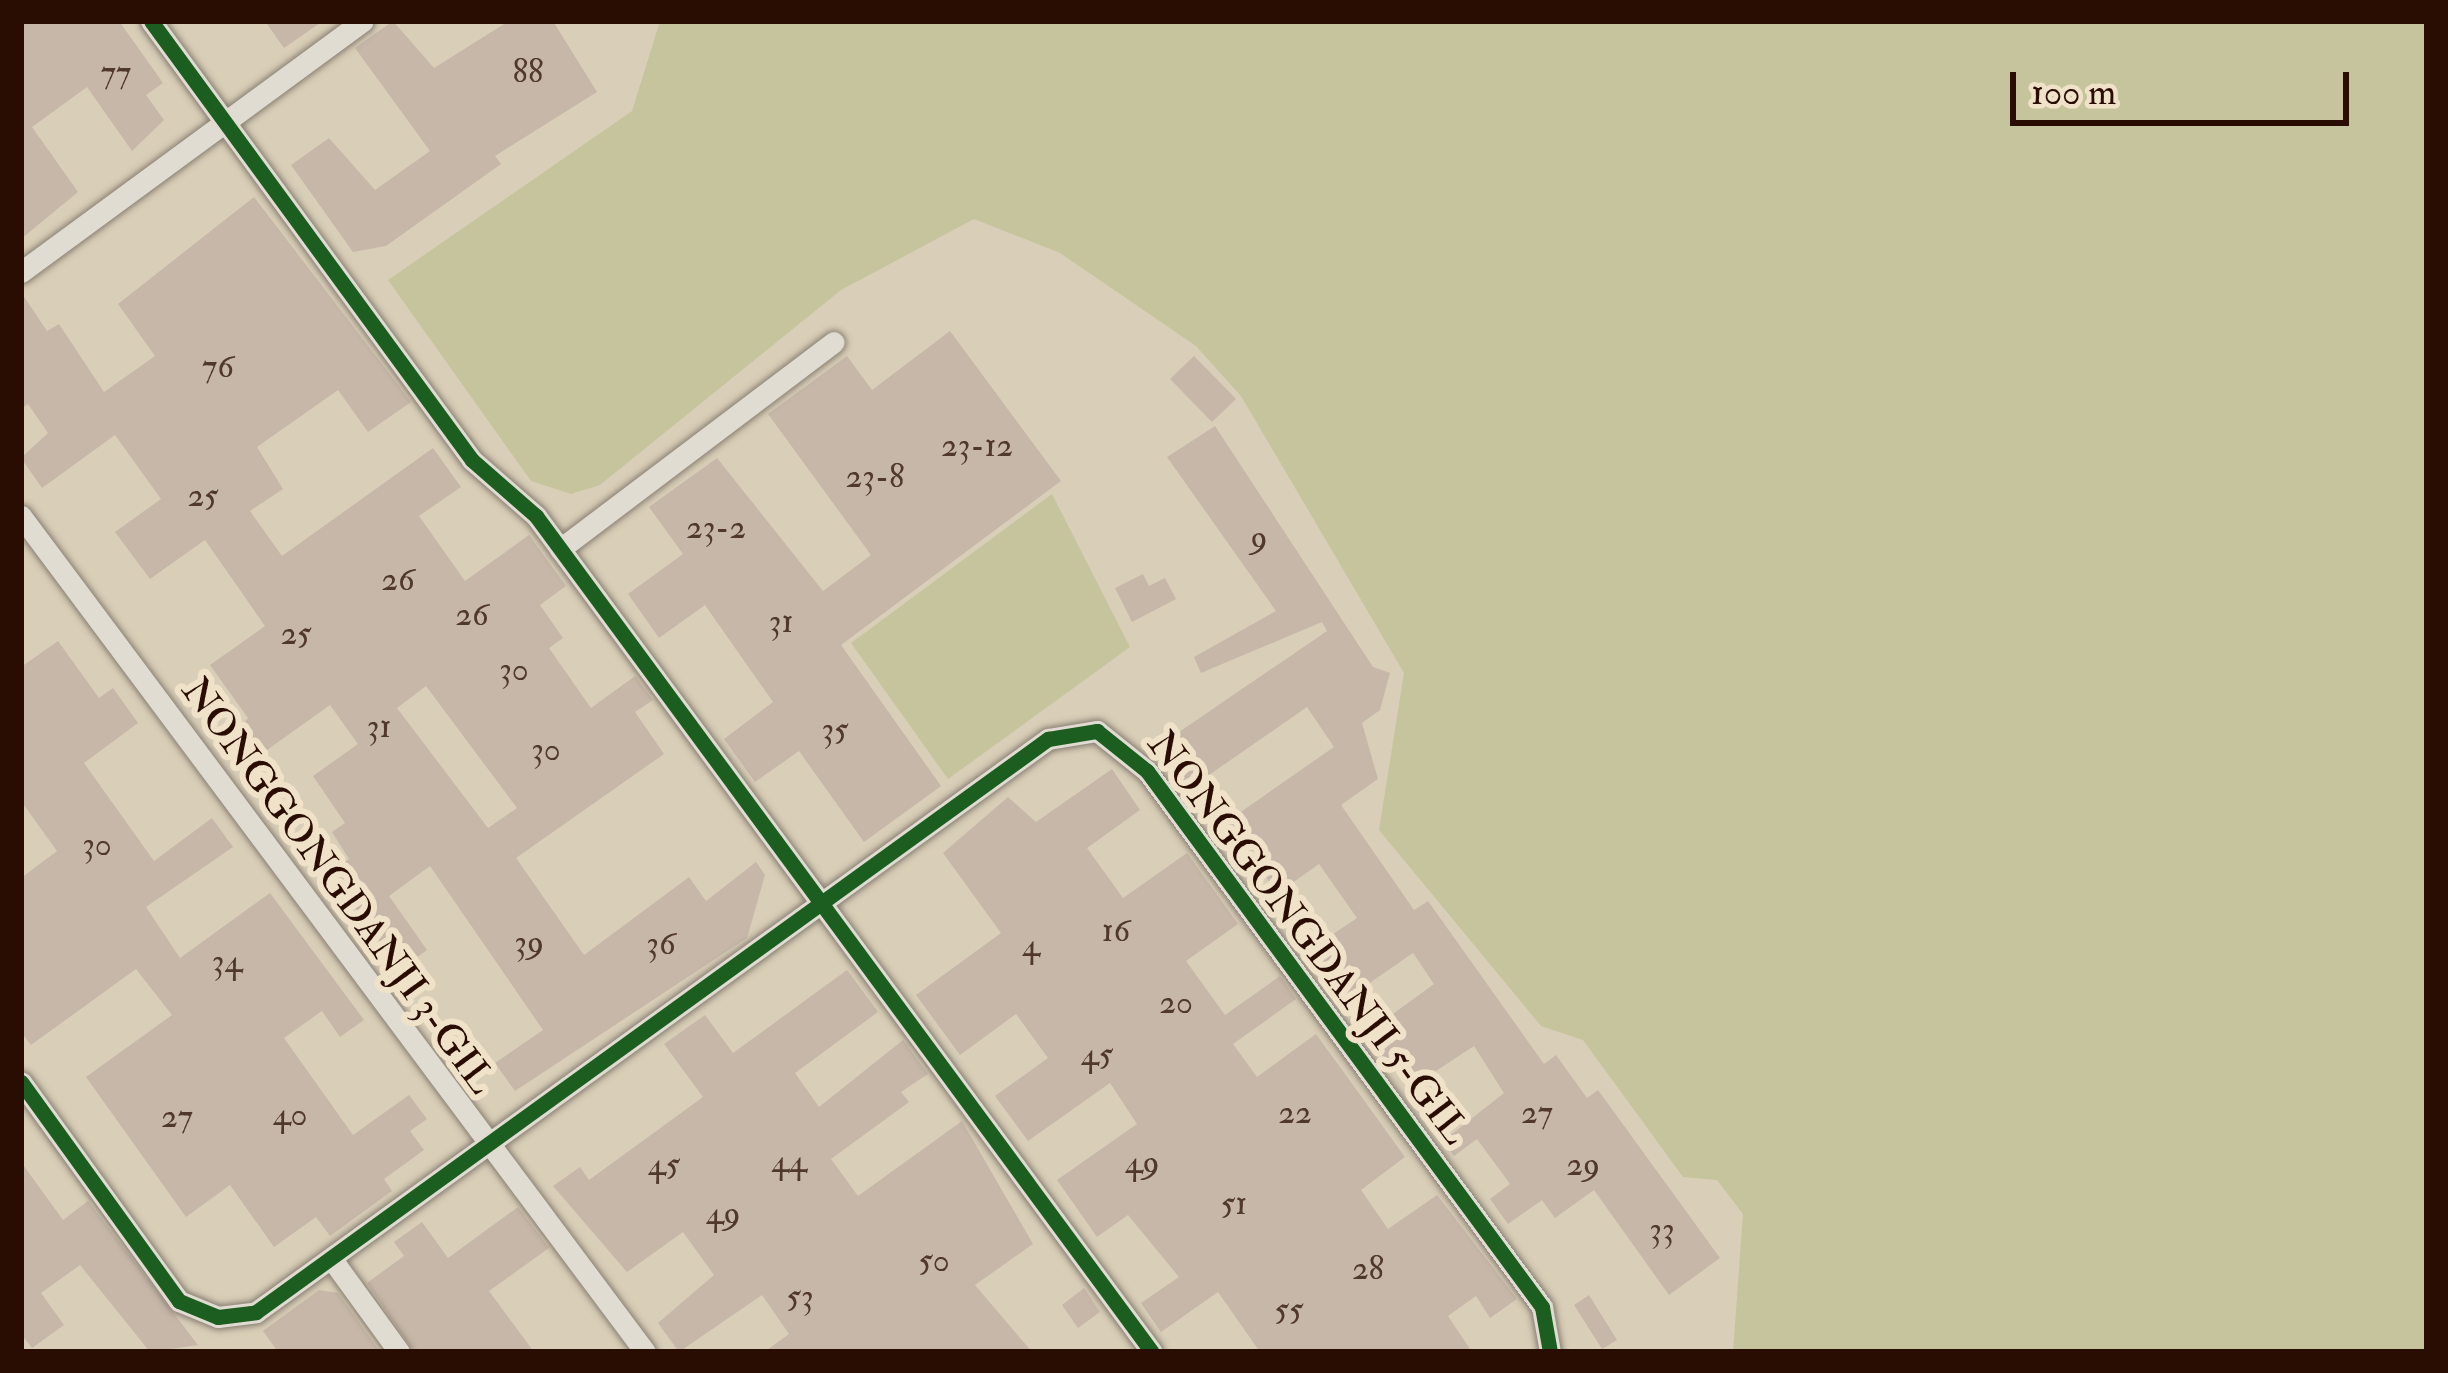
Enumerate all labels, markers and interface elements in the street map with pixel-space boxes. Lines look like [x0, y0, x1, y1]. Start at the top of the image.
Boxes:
scale bar [2016, 48, 2355, 122]
house number: 88 [513, 52, 543, 92]
house number: 77 [101, 53, 131, 93]
text: 100 m [2031, 70, 2116, 115]
house number: 76 [202, 347, 234, 387]
house number: 23-12 [941, 426, 1013, 466]
house number: 23-8 [846, 457, 904, 497]
house number: 25 [187, 476, 219, 516]
house number: 23-2 [686, 508, 746, 548]
house number: 9 [1251, 518, 1267, 558]
house number: 26 [381, 560, 415, 600]
house number: 26 [455, 595, 489, 635]
house number: 31 [769, 602, 793, 642]
house number: 25 [280, 614, 312, 654]
house number: 30 [499, 650, 529, 690]
street label: NONGGONGDANJI 3-GIL [171, 669, 505, 1103]
house number: 31 [367, 707, 391, 747]
house number: 35 [821, 710, 849, 750]
street label: NONGGONGDANJI 5-GIL [1137, 722, 1479, 1154]
house number: 30 [531, 730, 561, 770]
house number: 30 [82, 825, 112, 865]
house number: 16 [1102, 911, 1130, 951]
house number: 39 [514, 923, 544, 963]
house number: 36 [646, 924, 676, 964]
house number: 4 [1022, 926, 1040, 966]
house number: 34 [212, 942, 242, 982]
house number: 20 [1159, 983, 1193, 1023]
house number: 45 [1081, 1035, 1113, 1075]
house number: 22 [1278, 1093, 1312, 1133]
house number: 27 [1521, 1093, 1553, 1133]
house number: 40 [273, 1095, 307, 1135]
house number: 27 [161, 1097, 193, 1137]
house number: 44 [771, 1142, 807, 1182]
house number: 49 [1125, 1143, 1159, 1183]
house number: 45 [648, 1145, 680, 1185]
house number: 29 [1566, 1145, 1600, 1185]
house number: 51 [1221, 1184, 1247, 1224]
house number: 49 [706, 1194, 740, 1234]
house number: 33 [1649, 1210, 1675, 1250]
house number: 50 [918, 1241, 950, 1281]
house number: 28 [1352, 1249, 1384, 1289]
house number: 53 [786, 1277, 814, 1317]
house number: 55 [1274, 1290, 1304, 1330]

